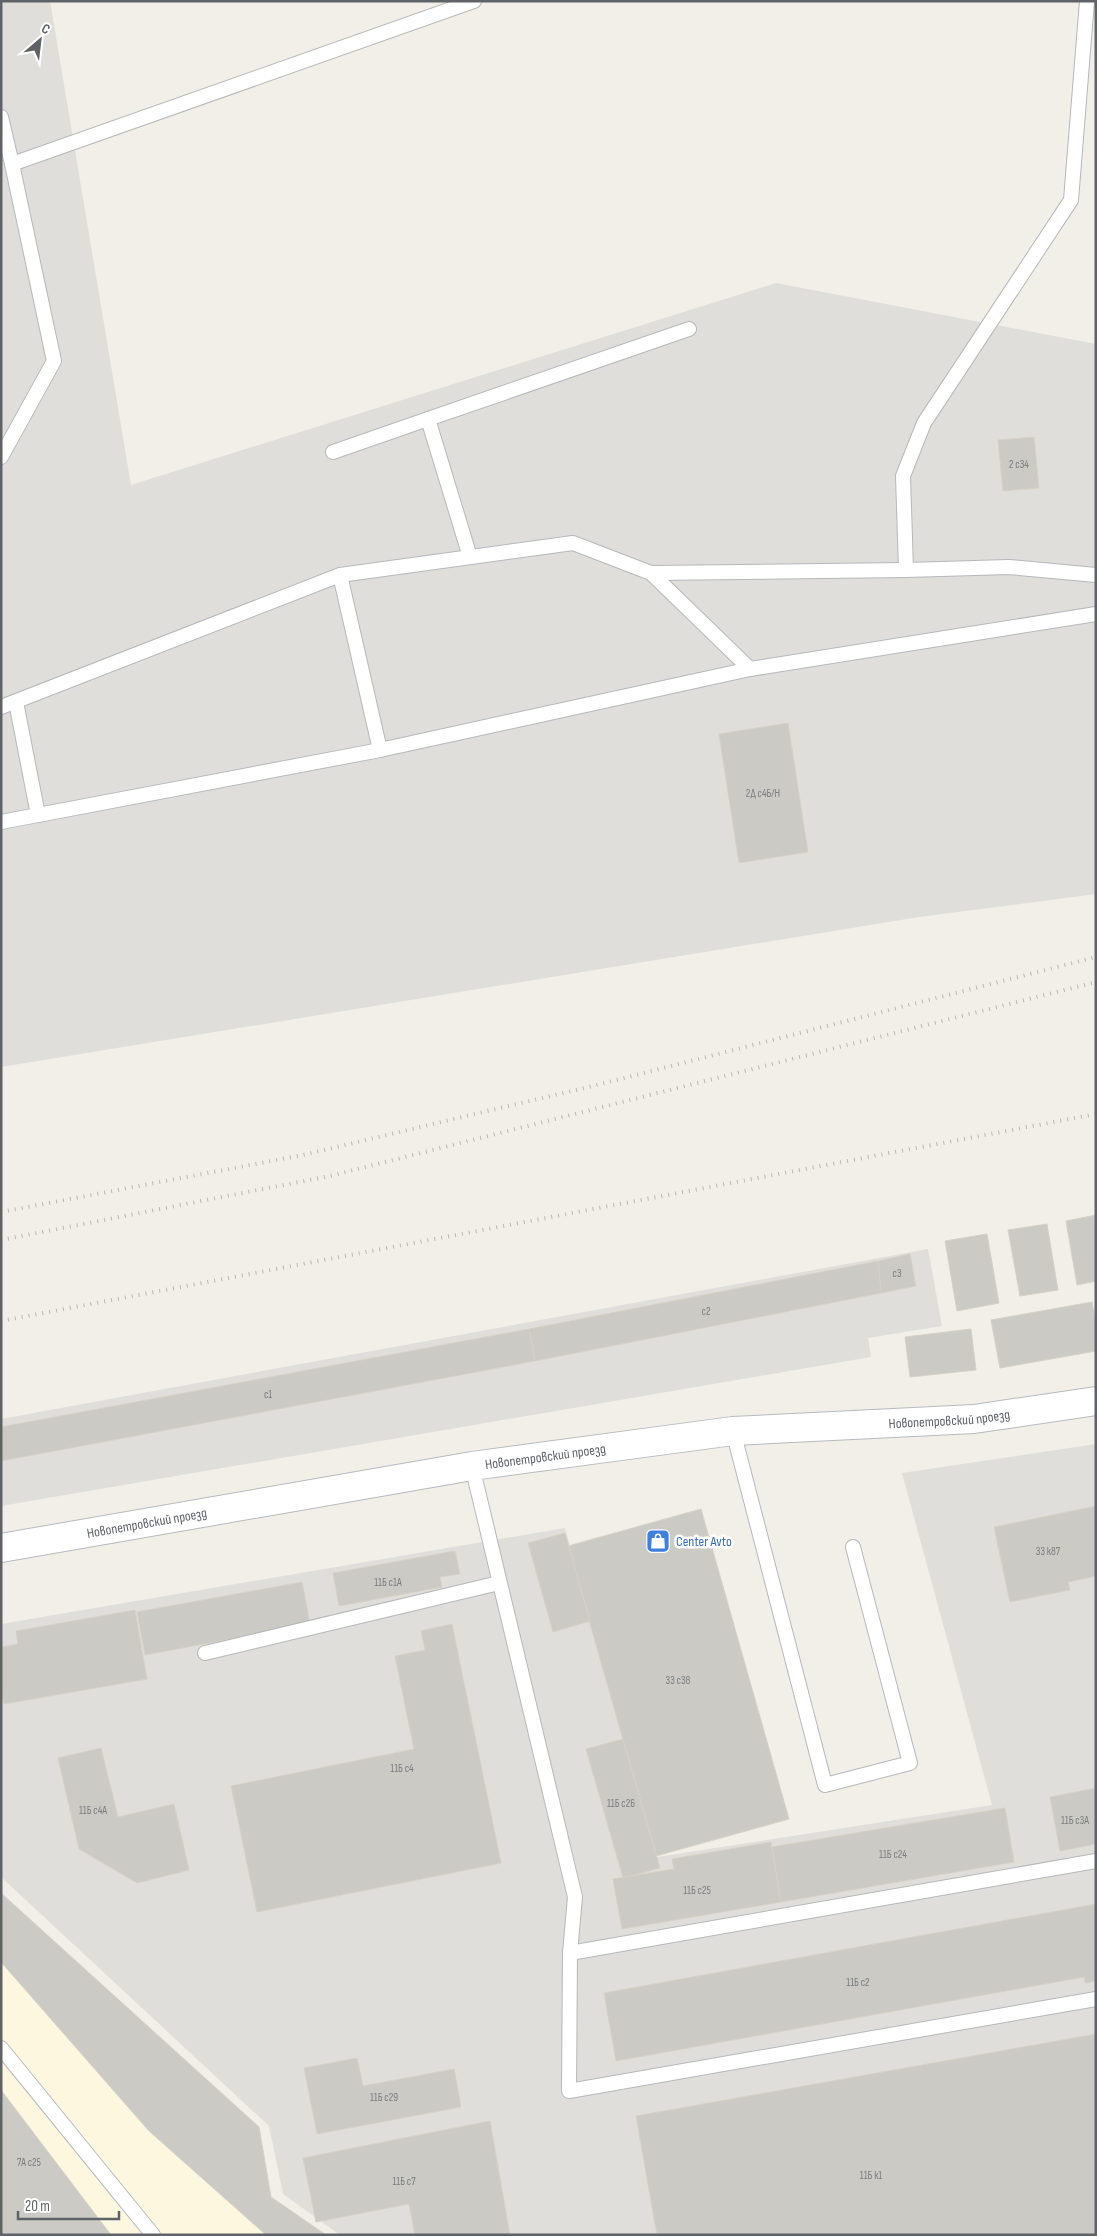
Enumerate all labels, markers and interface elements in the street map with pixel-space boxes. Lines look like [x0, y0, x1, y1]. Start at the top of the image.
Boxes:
north arrow [15, 15, 65, 65]
text: С [39, 20, 53, 38]
house number: 2 с34 [1009, 458, 1029, 471]
house number: 2Д с4Б/Н [746, 787, 780, 800]
house number: с3 [892, 1267, 902, 1280]
house number: с2 [702, 1305, 711, 1318]
house number: с1 [264, 1388, 272, 1401]
street label: Новопетровский проезд [888, 1406, 1011, 1432]
street label: Новопетровский проезд [484, 1440, 607, 1473]
street label: Новопетровский проезд [86, 1504, 208, 1542]
shop icon: Center Avto [645, 1528, 671, 1554]
place label: Center Avto [676, 1533, 732, 1550]
house number: 33 к87 [1036, 1545, 1061, 1558]
house number: 11Б с1А [374, 1576, 402, 1589]
house number: 33 с38 [666, 1674, 691, 1687]
house number: 11Б с4 [390, 1762, 414, 1775]
house number: 11Б с26 [607, 1797, 635, 1810]
house number: 11Б с4А [79, 1804, 107, 1817]
house number: 11Б с3А [1061, 1814, 1089, 1827]
house number: 11Б с24 [879, 1848, 907, 1861]
house number: 11Б с25 [683, 1884, 711, 1897]
house number: 11Б с2 [846, 1976, 870, 1989]
house number: 11Б с29 [370, 2091, 398, 2104]
house number: 7А с25 [17, 2156, 41, 2169]
house number: 11Б к1 [860, 2169, 882, 2182]
house number: 11Б с7 [392, 2175, 416, 2188]
scale bar [18, 2188, 119, 2220]
text: 20 m [25, 2197, 50, 2216]

